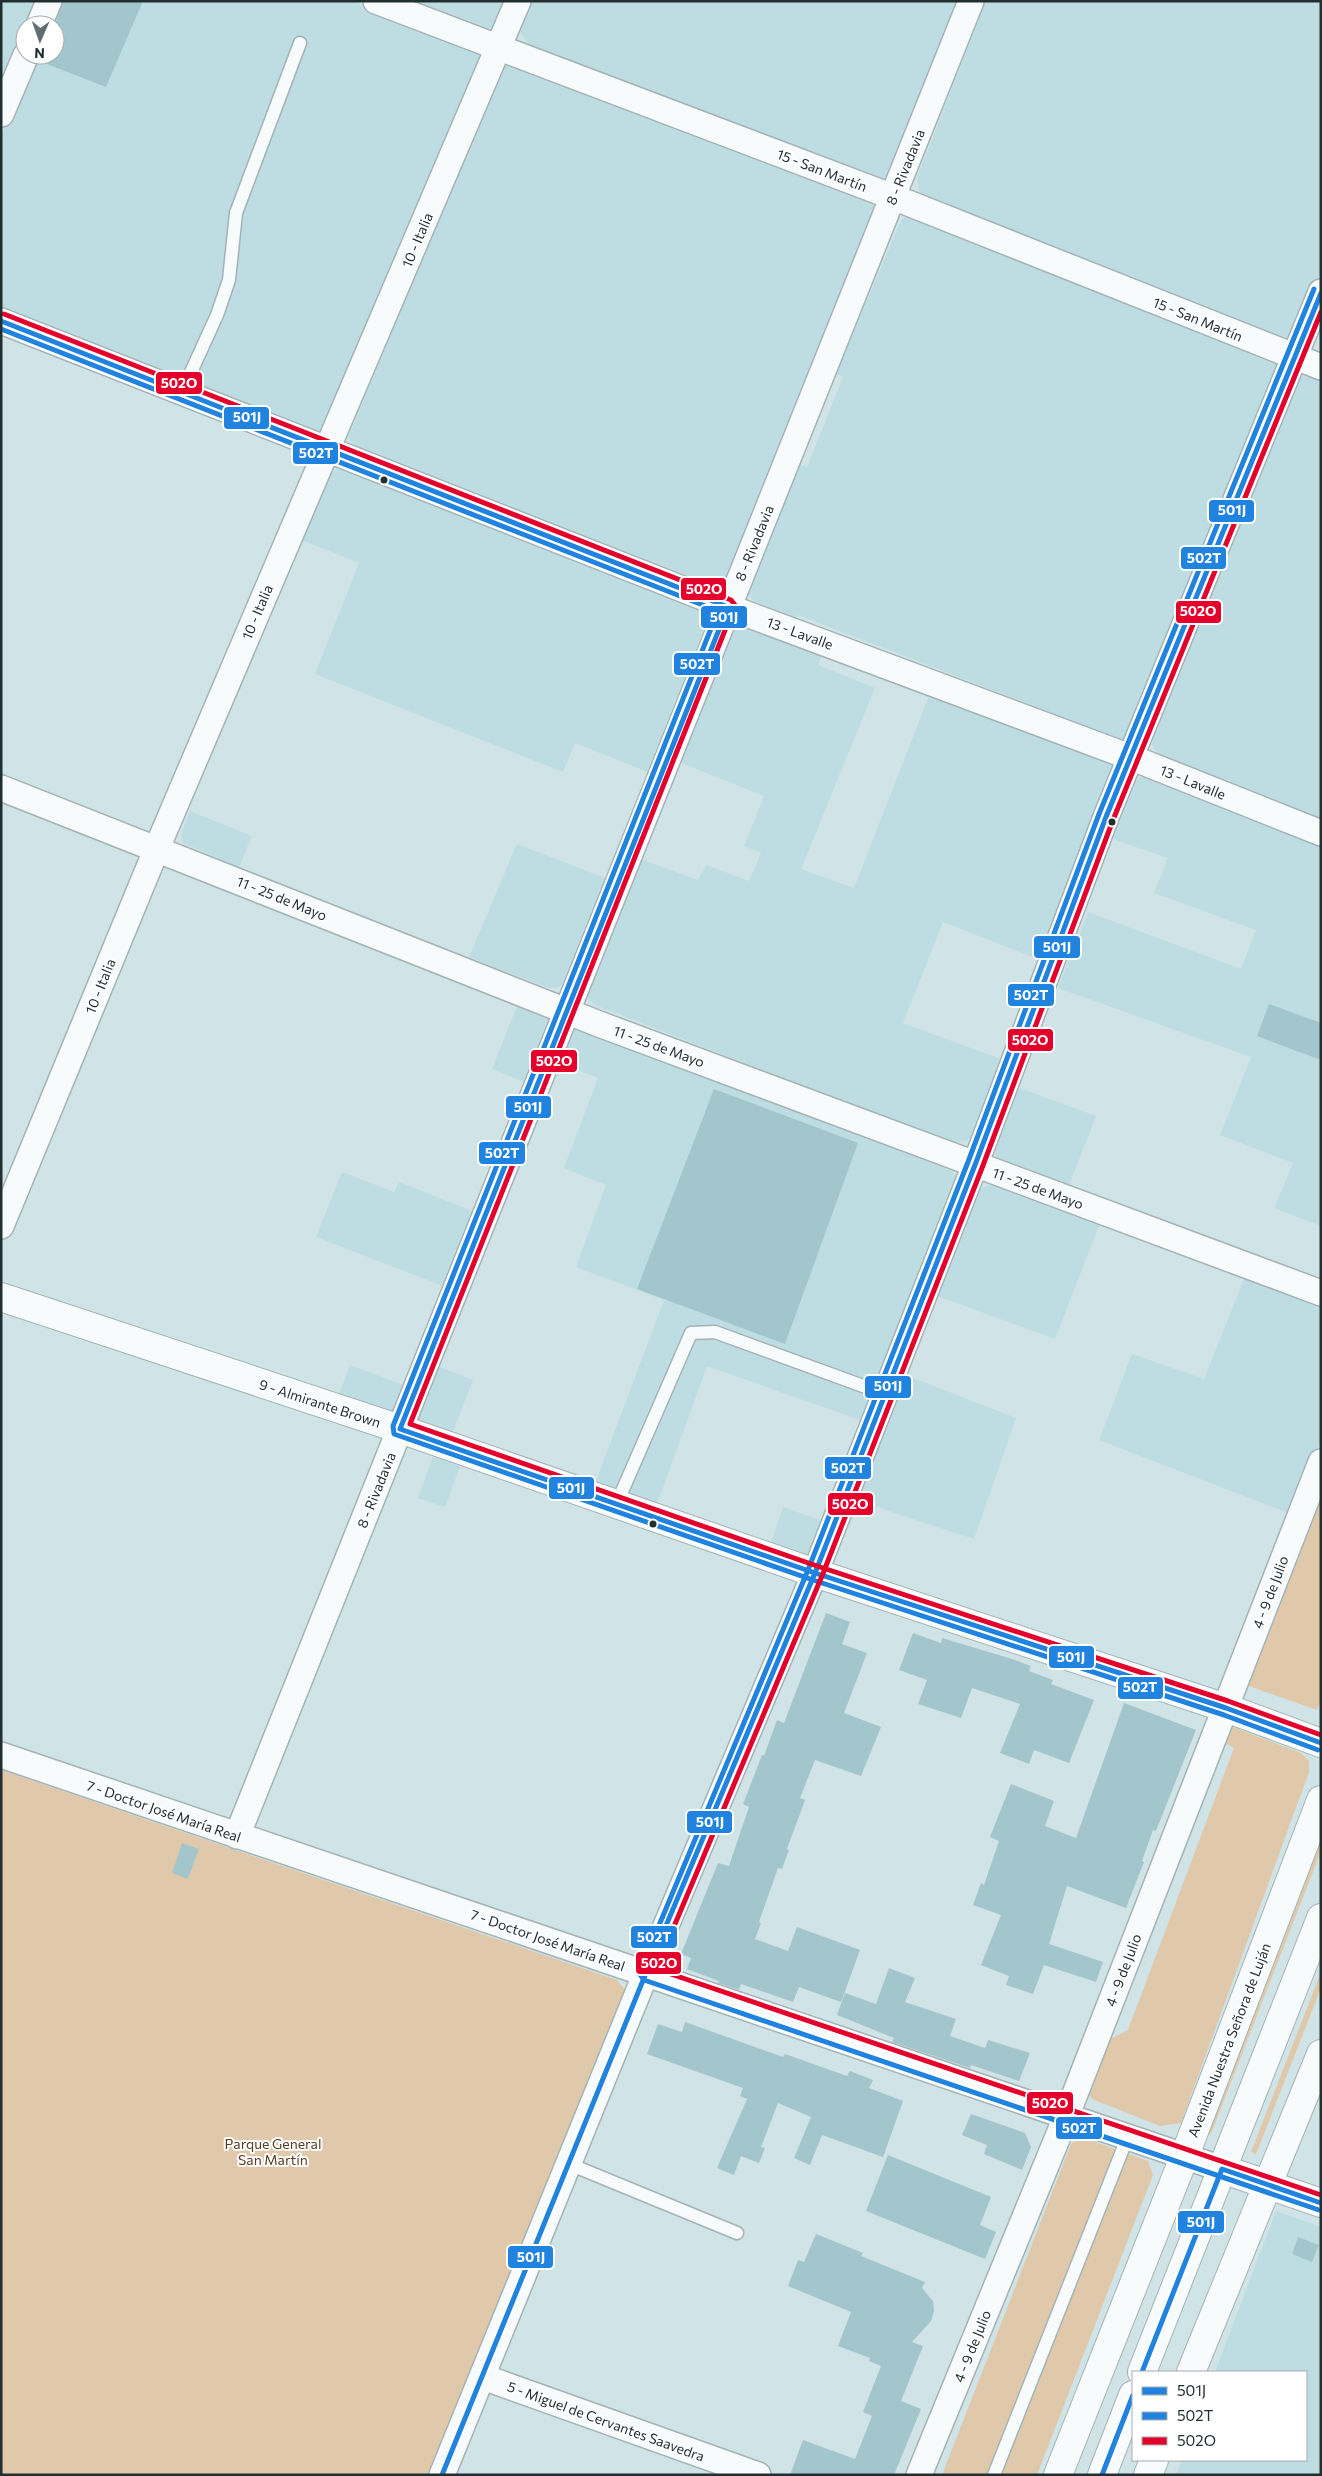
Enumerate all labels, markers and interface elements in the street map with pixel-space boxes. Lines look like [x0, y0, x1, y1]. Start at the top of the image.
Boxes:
north arrow [15, 15, 65, 65]
text: N [34, 45, 45, 62]
street label: 8 - Rivadavia [882, 127, 928, 207]
street label: 15 - San Martín [775, 145, 869, 195]
street label: 10 - Italia [398, 210, 436, 270]
street label: 15 - San Martín [1151, 293, 1245, 345]
line badge: 502O [155, 371, 203, 395]
text: 502O [161, 374, 197, 391]
line badge: 501J [223, 406, 270, 430]
text: 501J [233, 408, 261, 425]
line badge: 502T [292, 441, 339, 465]
text: 502T [299, 444, 333, 461]
unlabelled marker [379, 475, 389, 485]
line badge: 501J [1208, 499, 1255, 523]
text: 501J [1218, 501, 1246, 518]
street label: 8 - Rivadavia [731, 503, 777, 583]
line badge: 502T [1180, 546, 1227, 570]
text: 502T [1187, 549, 1221, 566]
line badge: 502O [680, 577, 727, 601]
text: 502O [686, 580, 722, 597]
street label: 10 - Italia [238, 582, 276, 642]
line badge: 502O [1175, 600, 1222, 624]
text: 502O [1180, 602, 1216, 619]
line badge: 501J [700, 605, 748, 629]
text: 501J [710, 608, 738, 625]
street label: 13 - Lavalle [765, 613, 835, 653]
line badge: 502T [673, 652, 721, 676]
text: 502T [680, 655, 714, 672]
street label: 13 - Lavalle [1158, 761, 1228, 803]
unlabelled marker [1107, 817, 1117, 827]
street label: 11 - 25 de Mayo [234, 872, 330, 924]
line badge: 501J [1033, 935, 1081, 959]
text: 501J [1043, 938, 1071, 955]
street label: 10 - Italia [81, 956, 119, 1016]
line badge: 502T [1007, 983, 1055, 1007]
text: 502T [1014, 986, 1048, 1003]
street label: 11 - 25 de Mayo [611, 1022, 707, 1070]
line badge: 502O [1007, 1028, 1054, 1052]
text: 502O [1012, 1031, 1048, 1048]
line badge: 502O [530, 1049, 578, 1073]
text: 502O [536, 1052, 572, 1069]
line badge: 501J [505, 1095, 552, 1119]
text: 501J [514, 1098, 542, 1115]
line badge: 502T [478, 1141, 526, 1165]
text: 502T [485, 1144, 519, 1161]
street label: 11 - 25 de Mayo [990, 1164, 1086, 1212]
street label: 9 - Almirante Brown [257, 1375, 383, 1431]
line badge: 501J [864, 1375, 912, 1399]
text: 501J [874, 1377, 902, 1394]
street label: 8 - Rivadavia [353, 1450, 399, 1530]
line badge: 502T [824, 1456, 872, 1480]
text: 502T [831, 1459, 865, 1476]
line badge: 501J [548, 1476, 595, 1500]
text: 501J [557, 1479, 585, 1496]
line badge: 502O [827, 1492, 874, 1516]
text: 502O [832, 1495, 868, 1512]
unlabelled marker [648, 1519, 658, 1529]
street label: 4 - 9 de Julio [1248, 1553, 1292, 1631]
line badge: 501J [1048, 1645, 1095, 1669]
text: 501J [1057, 1648, 1085, 1665]
line badge: 502T [1117, 1676, 1164, 1700]
text: 502T [1123, 1678, 1157, 1695]
street label: 7 - Doctor José María Real [85, 1777, 243, 1845]
line badge: 501J [686, 1810, 733, 1834]
text: 501J [696, 1813, 724, 1830]
street label: 7 - Doctor José María Real [469, 1906, 627, 1974]
line badge: 502T [630, 1925, 678, 1949]
text: 502T [637, 1928, 671, 1945]
street label: 4 - 9 de Julio [1101, 1931, 1145, 2009]
street label: Avenida Nuestra Señora de Luján [1184, 1940, 1274, 2140]
line badge: 502O [635, 1951, 682, 1975]
text: 502O [641, 1954, 677, 1971]
line badge: 502O [1026, 2091, 1074, 2115]
text: 502O [1032, 2094, 1068, 2111]
line badge: 502T [1055, 2116, 1103, 2140]
text: 502T [1062, 2119, 1096, 2136]
park label: Parque General San Martín [225, 2135, 321, 2168]
line badge: 501J [1177, 2210, 1225, 2234]
text: 501J [1187, 2213, 1215, 2230]
line badge: 501J [507, 2245, 554, 2269]
text: 501J [517, 2248, 545, 2265]
street label: 4 - 9 de Julio [950, 2307, 994, 2385]
legend [1132, 2371, 1307, 2461]
street label: 5 - Miguel de Cervantes Saavedra [505, 2377, 707, 2465]
text: 501J [1177, 2381, 1206, 2399]
text: 502T [1177, 2406, 1214, 2424]
text: 502O [1177, 2431, 1216, 2449]

